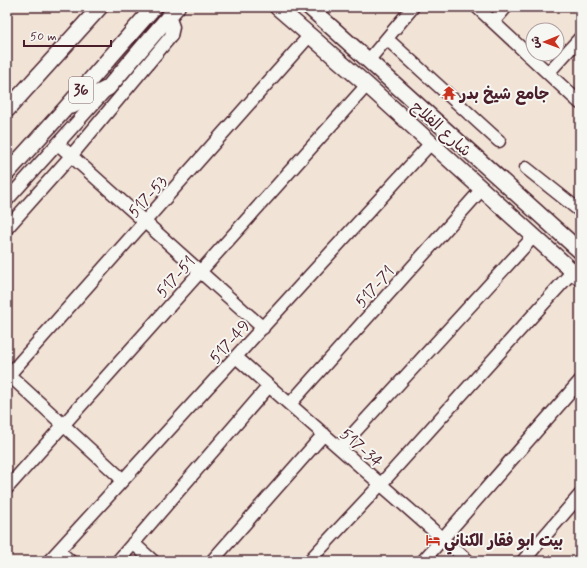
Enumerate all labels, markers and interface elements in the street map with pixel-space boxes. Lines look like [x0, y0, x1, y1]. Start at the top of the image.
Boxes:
scale bar [24, 22, 111, 48]
north arrow [525, 22, 565, 62]
text: 50 m [30, 29, 57, 45]
text: ش [529, 36, 543, 48]
road number: 36 [69, 77, 93, 103]
place label: جامع شيخ بدر [458, 84, 549, 105]
temple icon: جامع شيخ بدر [441, 85, 457, 101]
street label: شارع الفلاح [406, 97, 476, 162]
street label: 517-53 [124, 172, 172, 222]
street label: 517-51 [152, 252, 200, 302]
street label: 517-71 [351, 262, 399, 312]
street label: 517-49 [205, 316, 255, 368]
street label: 517-34 [335, 424, 387, 472]
place label: بيت ابو فقار الكناني [444, 531, 563, 555]
hotel icon: بيت ابو فقار الكناني [425, 532, 441, 548]

